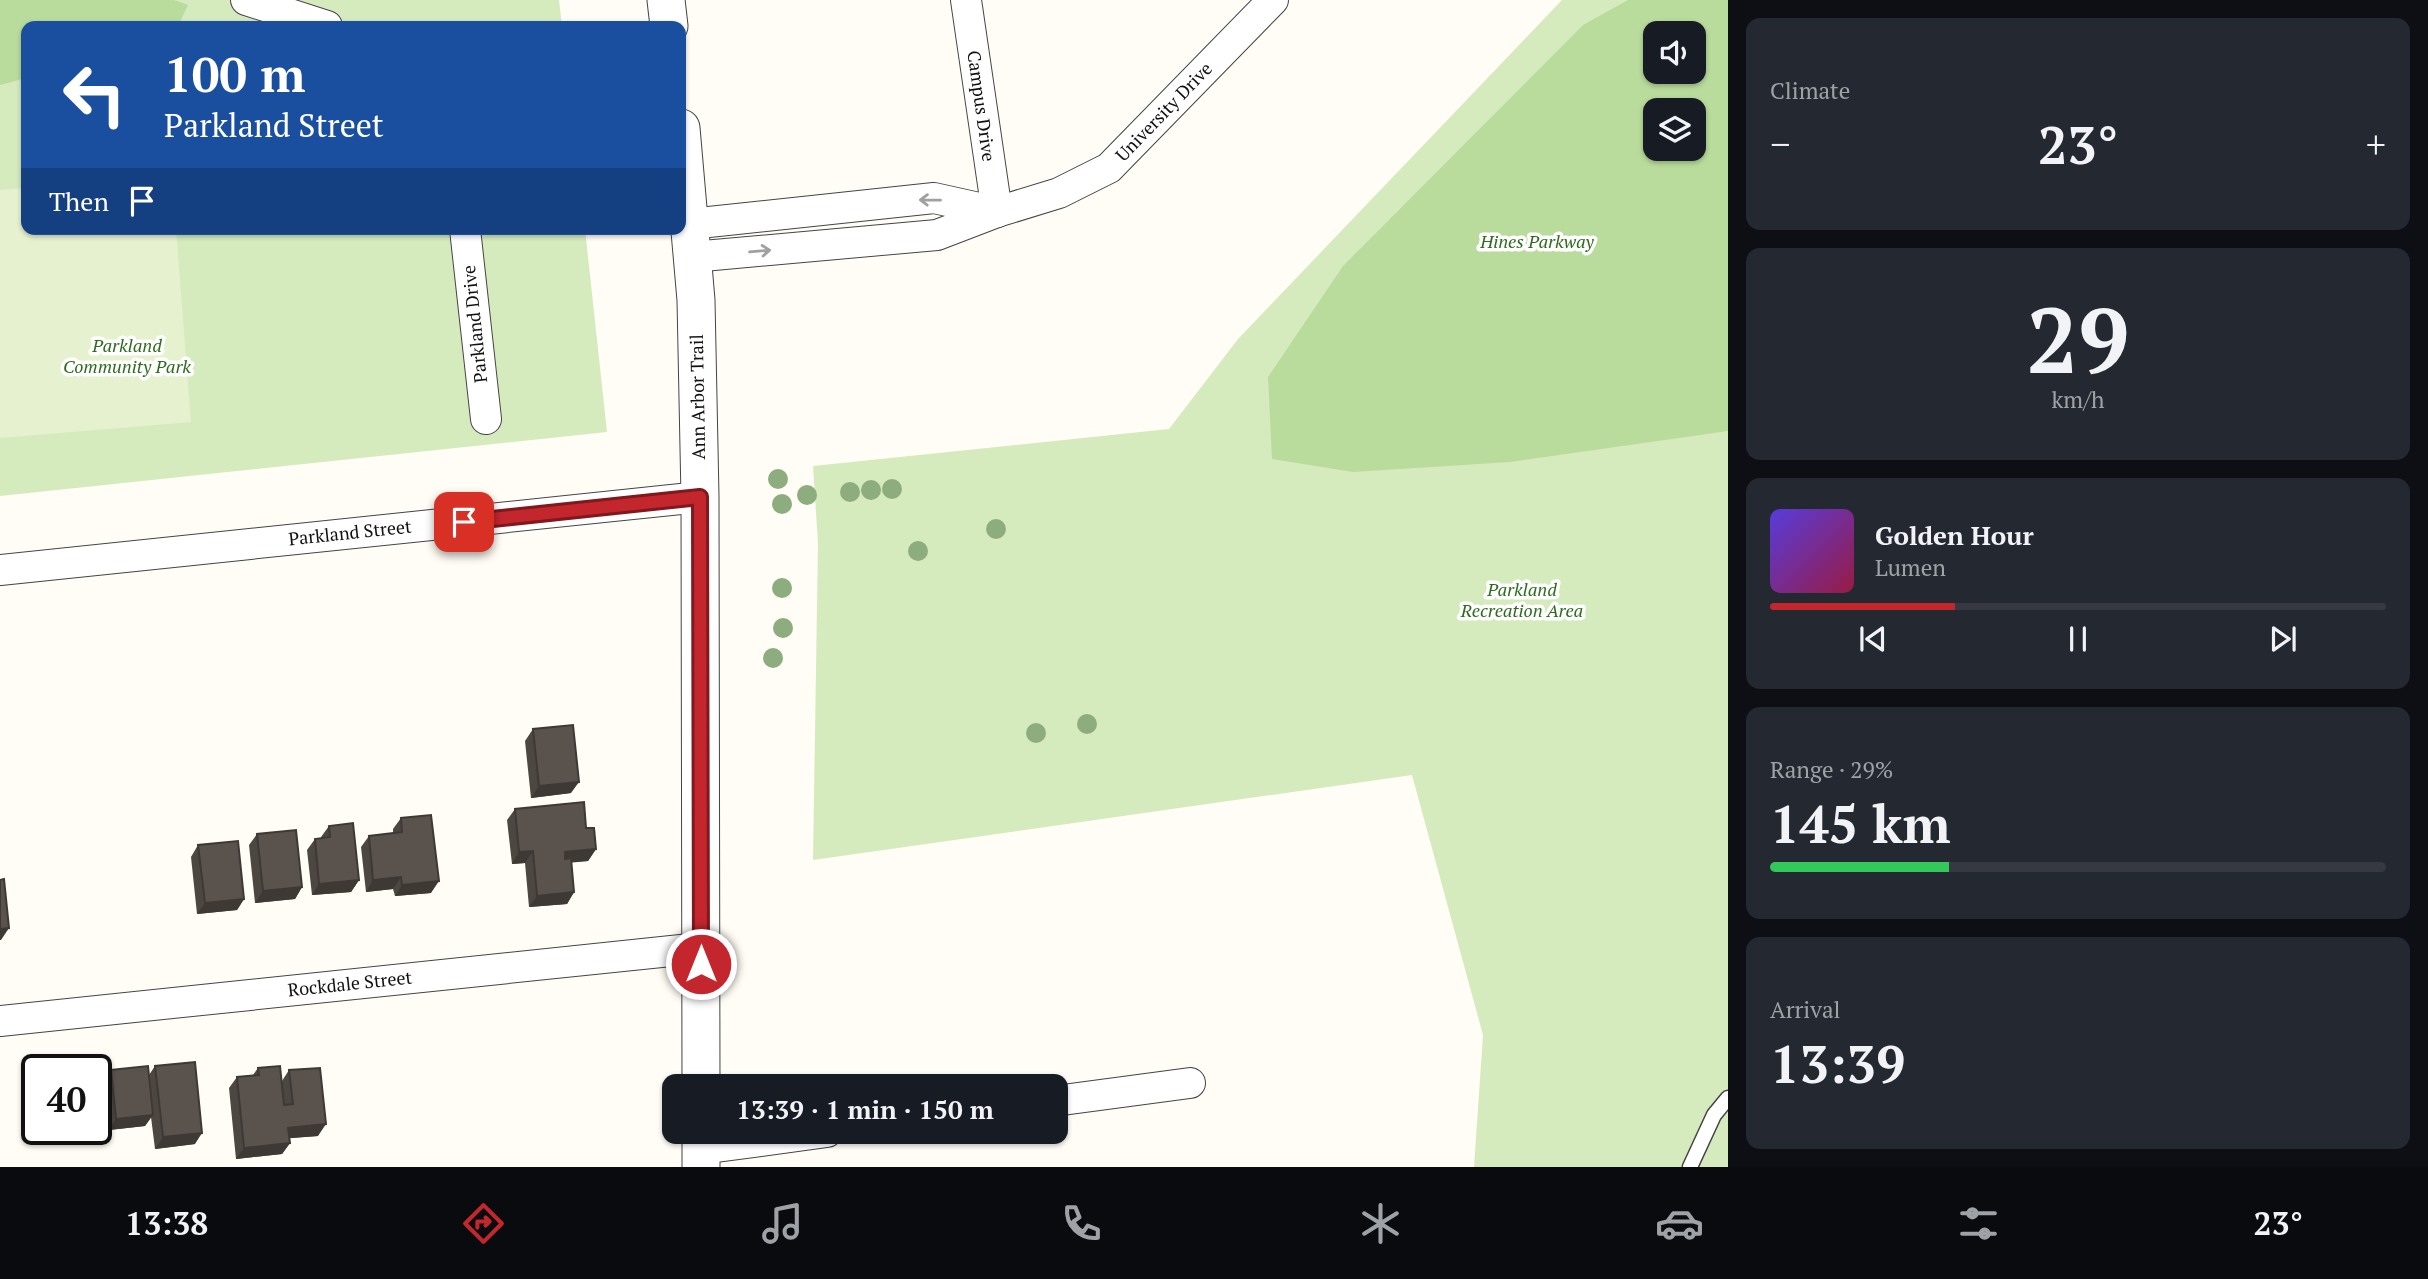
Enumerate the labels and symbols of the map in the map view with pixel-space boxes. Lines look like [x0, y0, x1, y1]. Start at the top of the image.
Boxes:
street label: Campus Drive [962, 49, 1002, 163]
street label: University Drive [1110, 56, 1217, 166]
one-way arrow [919, 193, 942, 207]
park label: Hines Parkway [1479, 229, 1595, 253]
one-way arrow [748, 244, 771, 257]
street label: Parkland Drive [456, 264, 492, 384]
park label: Parkland Community Park [63, 333, 191, 378]
street label: Ann Arbor Trail [684, 334, 710, 460]
pin [434, 492, 494, 552]
street label: Parkland Street [287, 514, 413, 550]
park label: Parkland Recreation Area [1460, 577, 1583, 622]
position arrow [664, 927, 738, 1001]
street label: Rockdale Street [287, 965, 413, 1001]
speed limit sign: 40 [21, 1054, 112, 1145]

